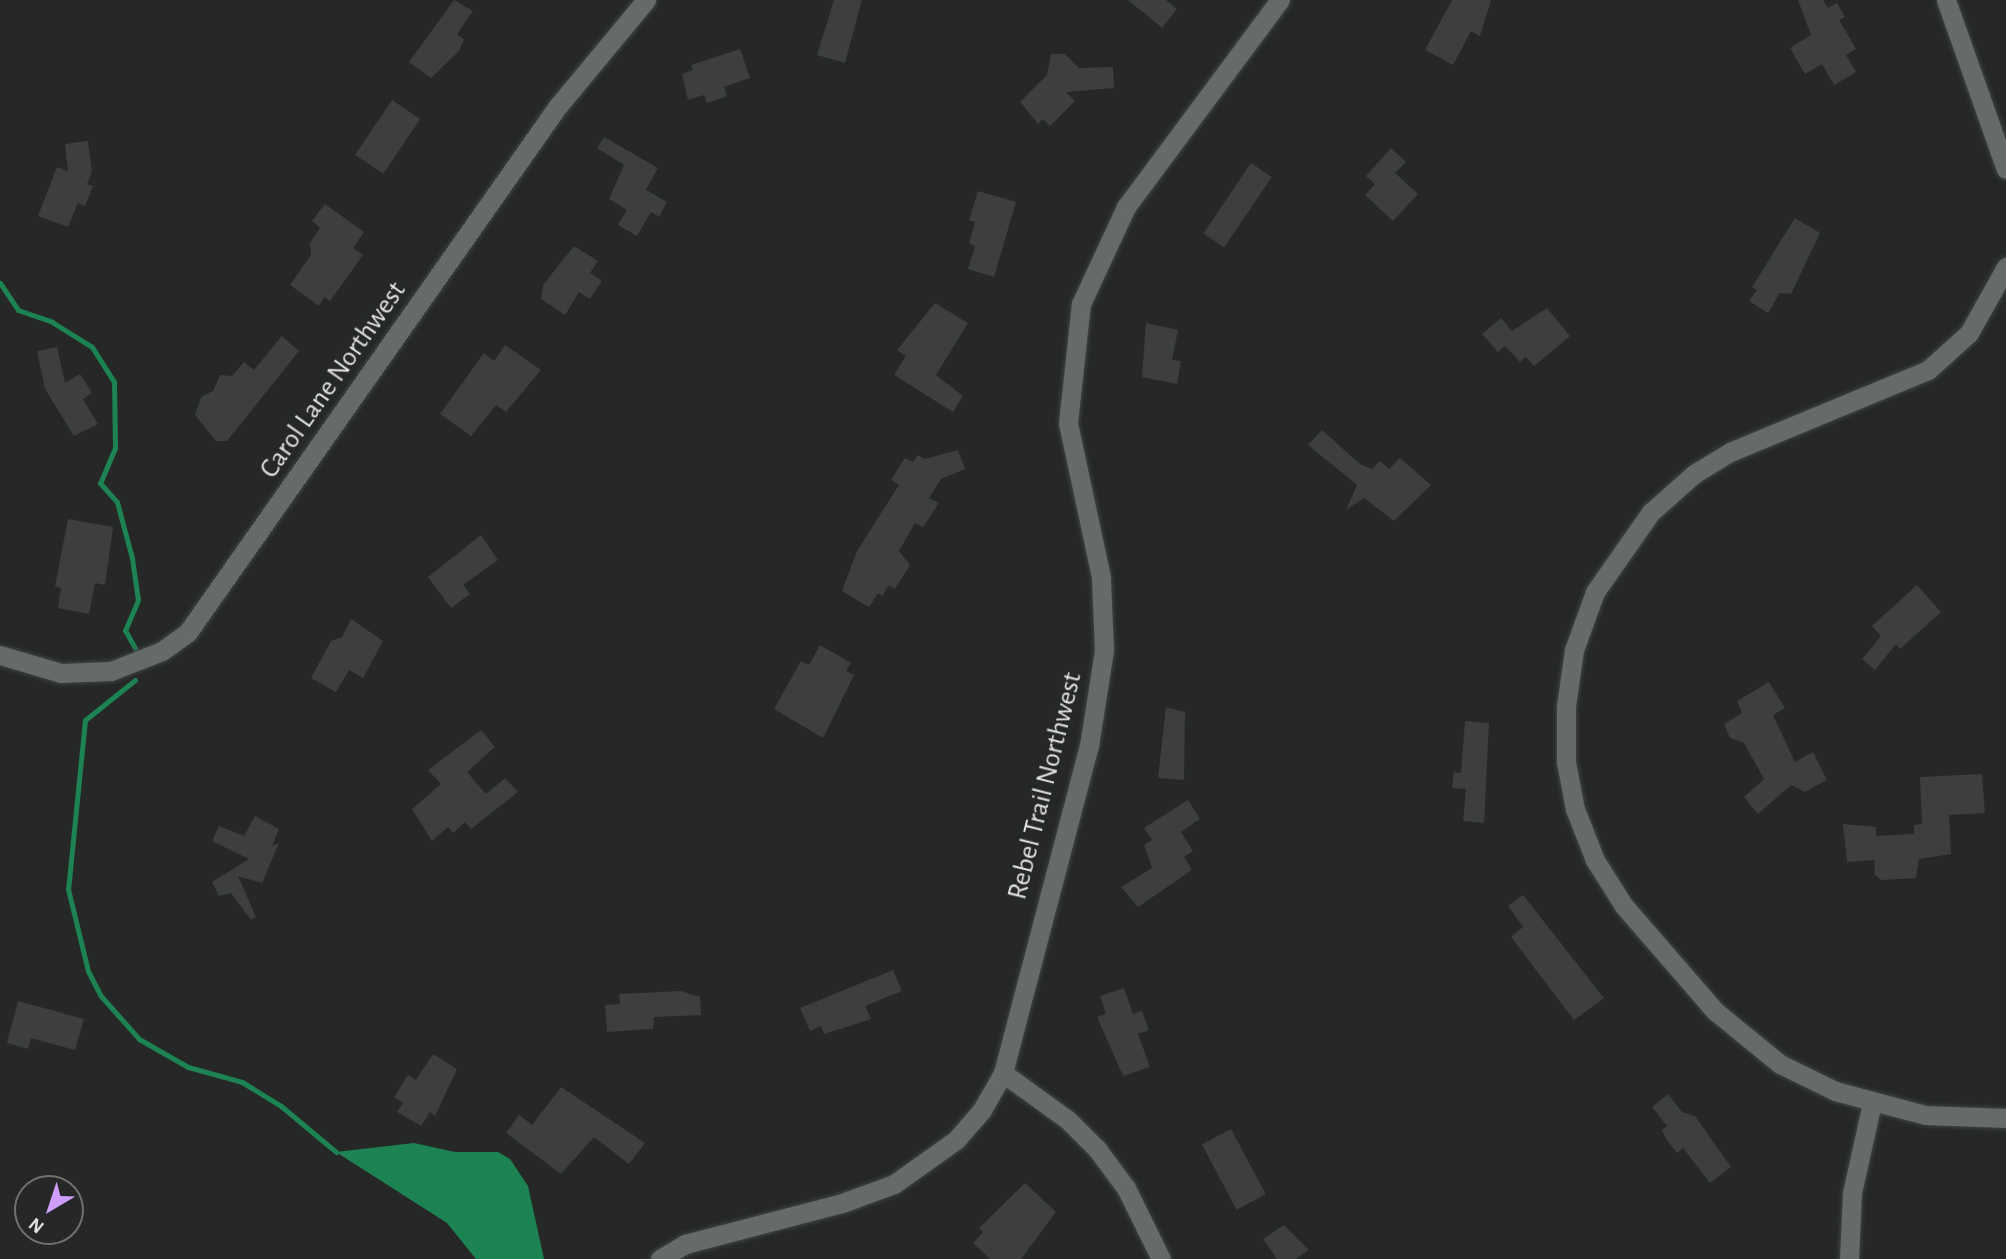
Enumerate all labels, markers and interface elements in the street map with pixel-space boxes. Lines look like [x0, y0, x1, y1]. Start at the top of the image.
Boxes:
street label: Carol Lane Northwest [253, 275, 413, 485]
street label: Rebel Trail Northwest [1001, 669, 1089, 903]
north arrow [14, 1175, 84, 1245]
text: N [26, 1214, 48, 1237]

